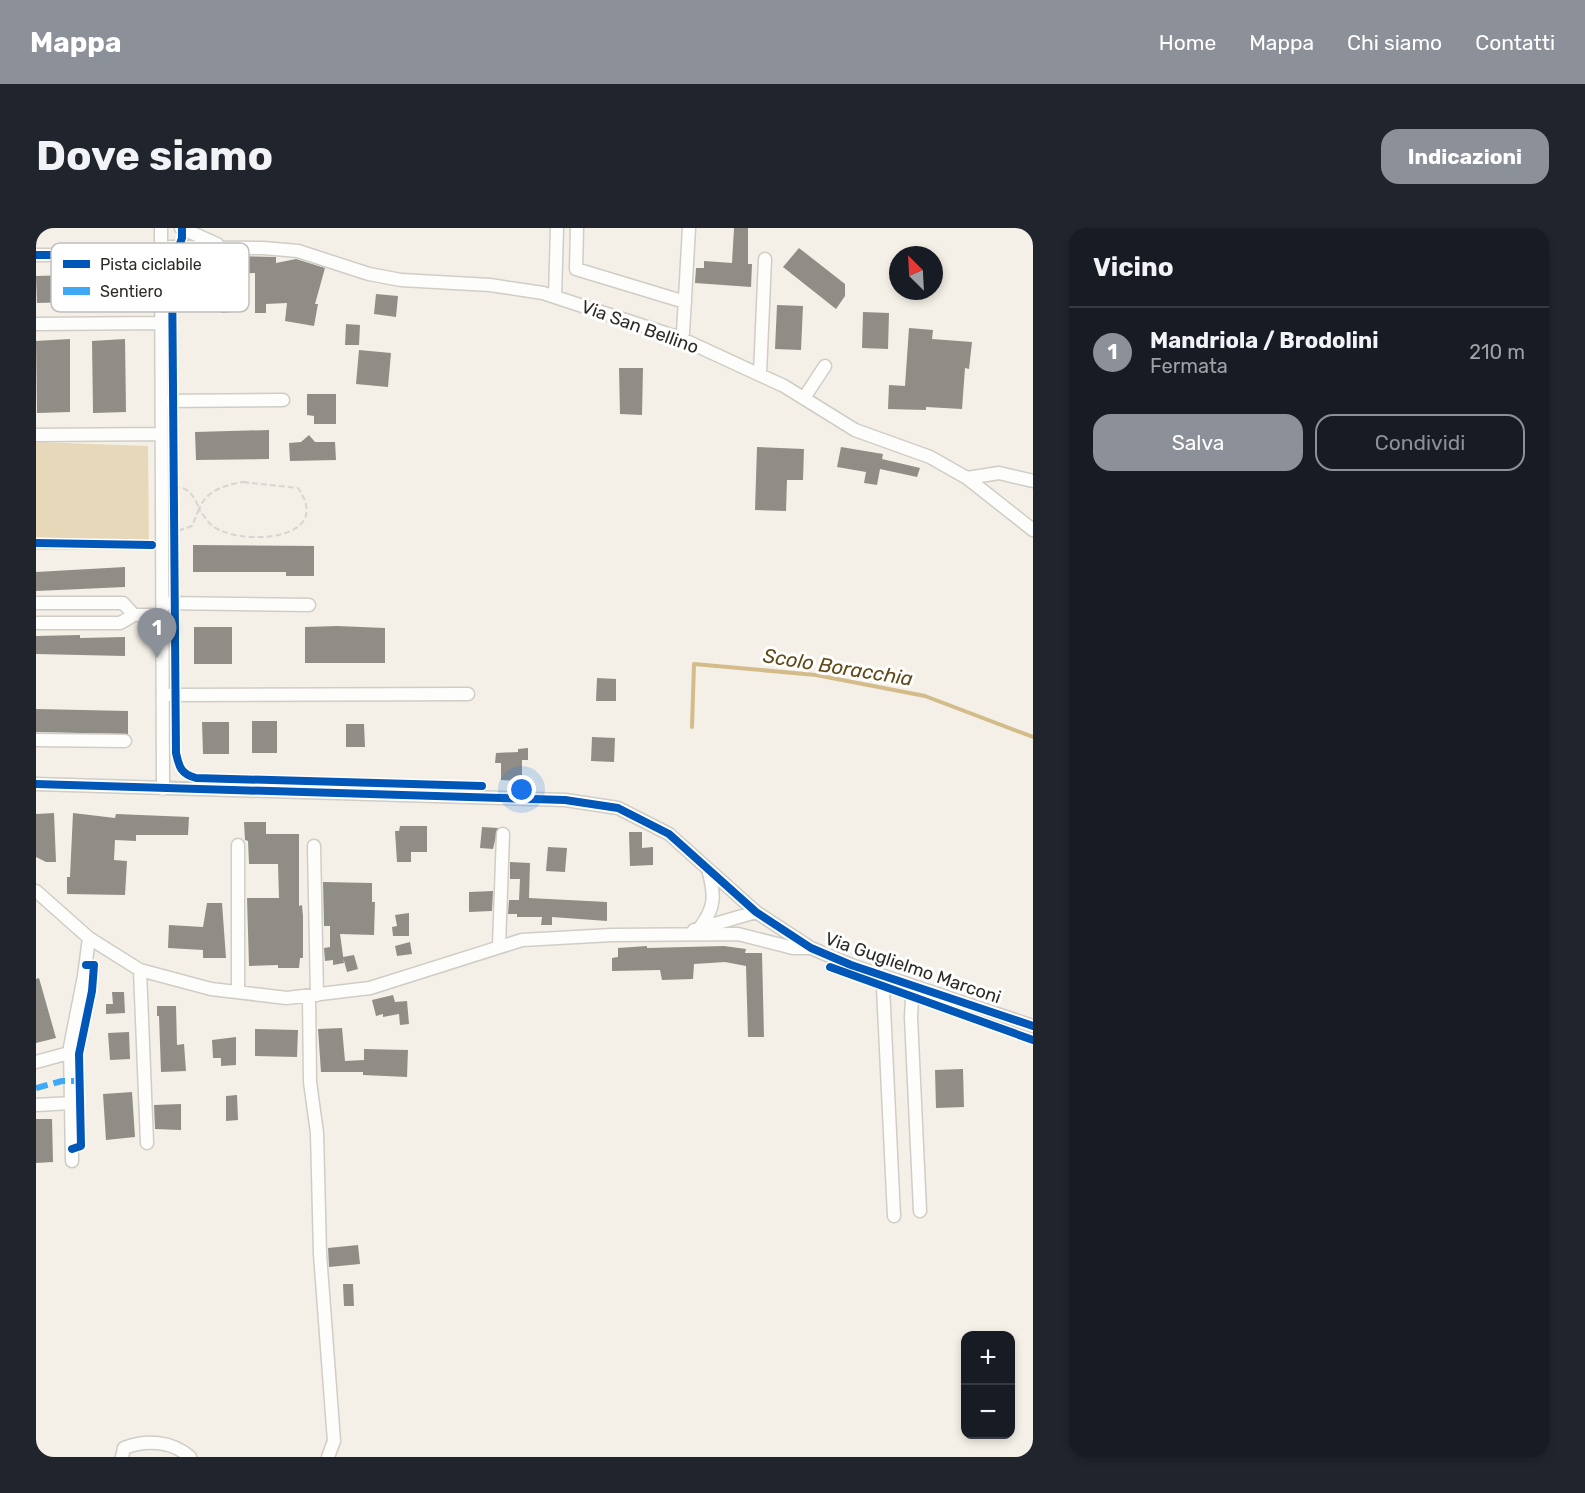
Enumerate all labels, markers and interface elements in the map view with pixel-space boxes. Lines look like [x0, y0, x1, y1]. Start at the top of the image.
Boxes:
text: Mappa [30, 26, 122, 59]
text: Home [1159, 30, 1216, 55]
text: Mappa [1249, 30, 1314, 55]
text: Chi siamo [1347, 30, 1442, 55]
text: Contatti [1475, 30, 1555, 55]
button: Indicazioni [1381, 129, 1549, 184]
text: Dove siamo [36, 131, 273, 181]
legend [51, 243, 249, 312]
north arrow [889, 246, 943, 300]
text: Vicino [1093, 252, 1174, 283]
text: Pista ciclabile [100, 255, 202, 274]
text: Sentiero [100, 282, 163, 301]
street label: Via San Bellino [578, 296, 702, 358]
text: Mandriola / Brodolini [1150, 327, 1379, 354]
text: 1 [1108, 340, 1117, 364]
text: 210 m [1469, 340, 1525, 364]
text: Fermata [1150, 354, 1228, 378]
button: Salva [1093, 414, 1303, 471]
button: Condividi [1315, 414, 1525, 471]
pin: 1 [138, 608, 176, 658]
water label: Scolo Boracchia [761, 643, 915, 691]
your location [507, 775, 536, 804]
street label: Via Guglielmo Marconi [822, 928, 1004, 1008]
map controls [961, 1331, 1015, 1439]
button: + [961, 1331, 1015, 1385]
button: − [961, 1385, 1015, 1439]

